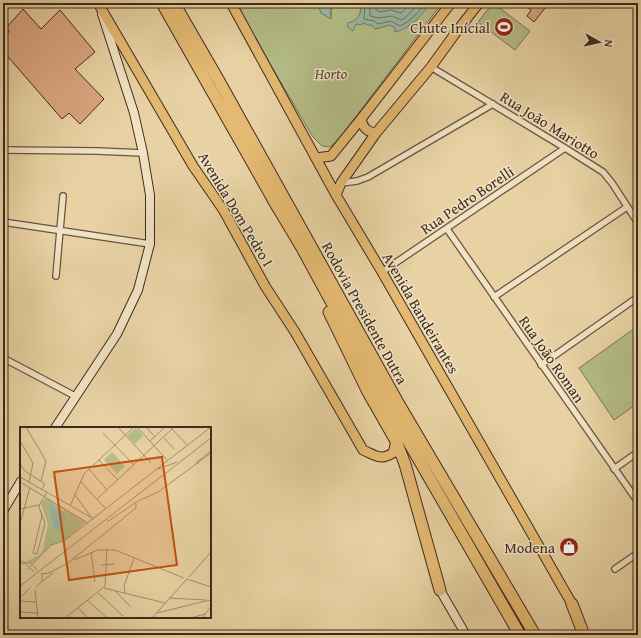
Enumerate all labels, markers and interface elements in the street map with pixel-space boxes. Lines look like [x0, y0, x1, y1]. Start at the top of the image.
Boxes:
sports icon: Chute Inícial [493, 16, 515, 38]
place label: Chute Inícial [410, 17, 490, 38]
north arrow [579, 22, 619, 62]
text: N [600, 39, 617, 49]
park label: Horto [314, 63, 348, 84]
street label: Rua João Mariotto [496, 86, 604, 164]
street label: Avenida Dom Pedro I [193, 148, 279, 270]
street label: Rua Pedro Borelli [416, 161, 518, 239]
street label: Rodovia Presidente Dutra [317, 238, 413, 388]
street label: Avenida Bandeirantes [378, 249, 464, 377]
street label: Rua João Roman [514, 311, 590, 407]
inset map [20, 427, 211, 618]
shop icon: Modena [558, 536, 580, 558]
place label: Modena [504, 537, 555, 558]

